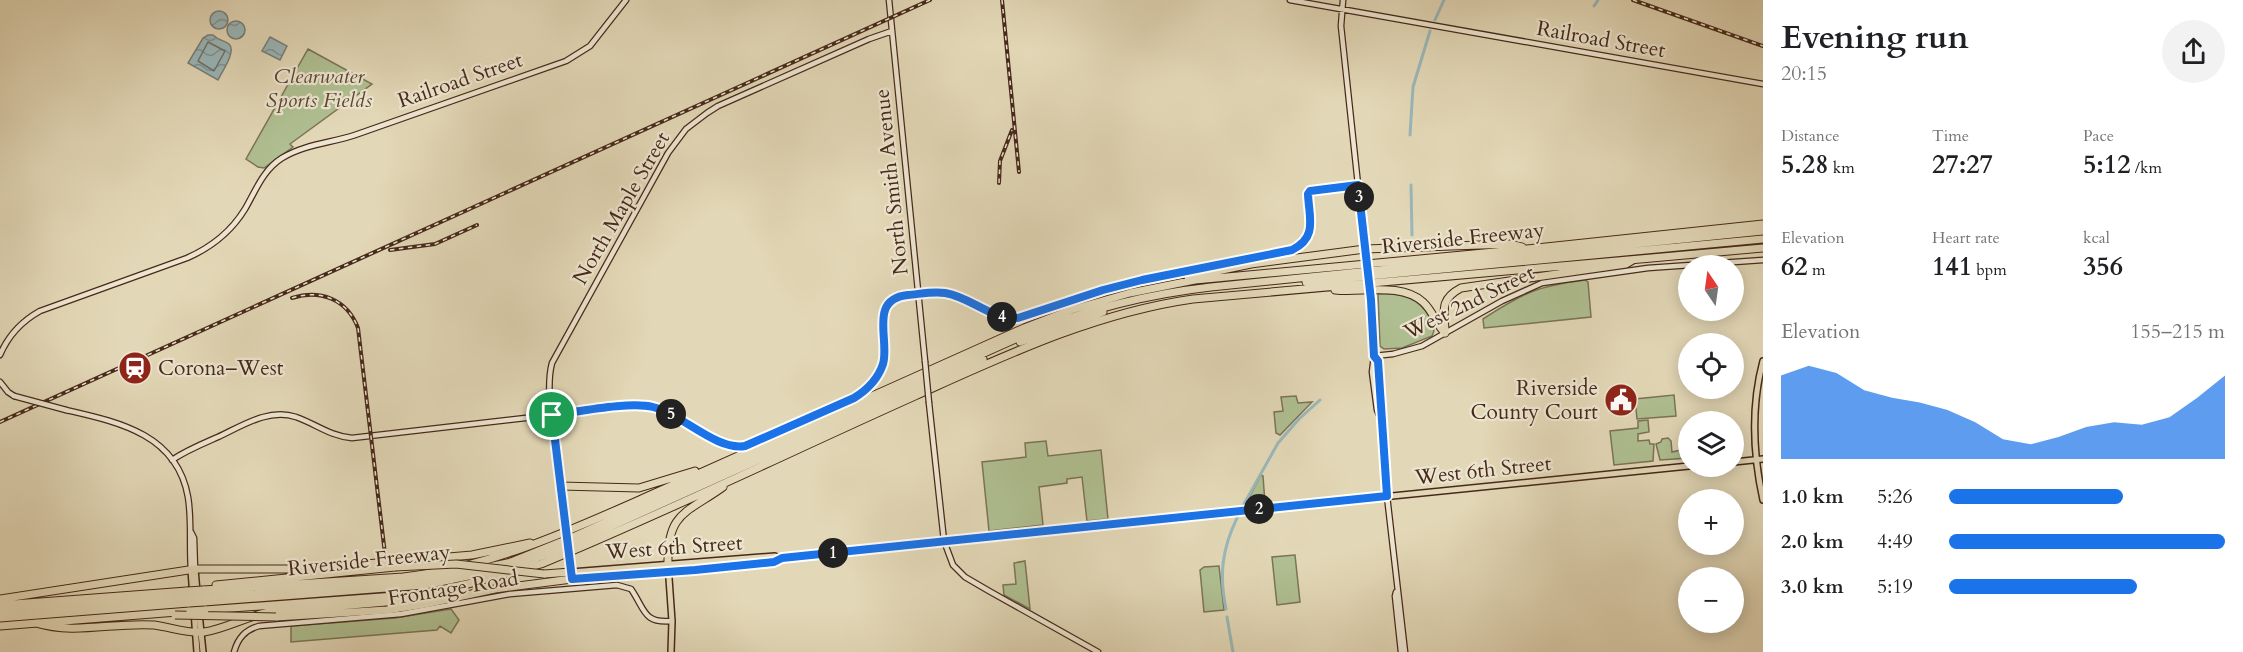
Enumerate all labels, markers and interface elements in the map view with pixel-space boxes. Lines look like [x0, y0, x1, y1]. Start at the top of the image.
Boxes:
street label: Railroad Street [1534, 14, 1668, 65]
text: Evening run [1781, 15, 1969, 60]
button: share [2162, 20, 2225, 83]
street label: Railroad Street [394, 45, 527, 115]
text: 20:15 [1781, 60, 1827, 87]
park label: Clearwater Sports Fields [266, 62, 372, 115]
street label: North Smith Avenue [867, 88, 916, 276]
text: Distance [1781, 125, 1839, 147]
text: Time [1932, 125, 1969, 147]
text: Pace [2083, 125, 2114, 147]
street label: North Maple Street [566, 126, 677, 290]
text: 5.28 [1781, 147, 1829, 182]
text: 27:27 [1932, 147, 1993, 182]
text: 5:12 [2083, 147, 2131, 182]
text: km [1829, 157, 1855, 179]
text: /km [2131, 157, 2162, 179]
pin: 3 [1344, 182, 1374, 212]
text: 3 [1355, 186, 1363, 208]
street label: Riverside Freeway [1380, 216, 1546, 261]
text: Elevation [1781, 227, 1845, 249]
text: Heart rate [1932, 227, 2000, 249]
text: kcal [2083, 227, 2110, 249]
text: 62 [1781, 249, 1808, 284]
text: 141 [1932, 249, 1972, 284]
text: 356 [2083, 249, 2123, 284]
north arrow [1678, 255, 1744, 321]
map controls [1678, 255, 1744, 633]
street label: West 2nd Street [1398, 258, 1540, 347]
text: m [1808, 259, 1825, 281]
text: bpm [1972, 259, 2007, 281]
pin: 4 [987, 302, 1017, 332]
text: 4 [998, 306, 1006, 328]
text: Elevation [1781, 318, 1860, 345]
text: 155–215 m [2130, 318, 2225, 345]
button: locate [1678, 333, 1744, 399]
station icon: Corona–West [117, 350, 153, 386]
place label: Corona–West [158, 354, 284, 383]
place label: Riverside County Court [1471, 374, 1598, 427]
public building icon: Riverside County Court [1603, 382, 1639, 418]
pin [526, 389, 577, 440]
icon: arrive [535, 398, 568, 431]
pin: 5 [656, 399, 686, 429]
text: 5 [667, 403, 675, 425]
button: layers [1678, 411, 1744, 477]
street label: West 6th Street [1412, 449, 1553, 492]
text: 1.0 km [1781, 483, 1844, 510]
text: 5:26 [1877, 483, 1913, 510]
button: + [1678, 489, 1744, 555]
pin: 2 [1244, 494, 1274, 524]
text: 2 [1255, 498, 1263, 520]
street label: West 6th Street [604, 528, 744, 567]
text: 2.0 km [1781, 528, 1844, 555]
text: 4:49 [1877, 528, 1913, 555]
street label: Riverside Freeway [286, 538, 452, 583]
pin: 1 [818, 538, 848, 568]
text: 1 [829, 542, 837, 564]
street label: Frontage Road [386, 564, 520, 613]
button: − [1678, 567, 1744, 633]
text: 3.0 km [1781, 573, 1844, 600]
text: 5:19 [1877, 573, 1913, 600]

